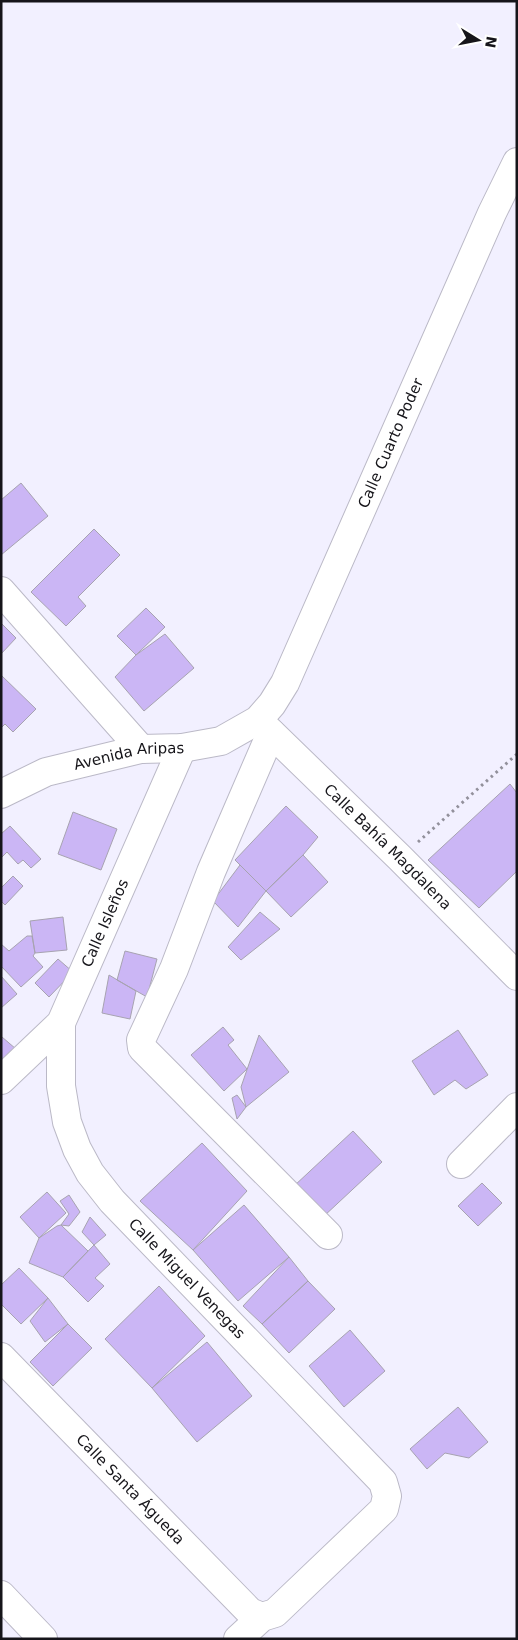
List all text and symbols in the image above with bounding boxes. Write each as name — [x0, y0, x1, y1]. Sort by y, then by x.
north arrow — [453, 15, 503, 65]
text: N — [482, 35, 500, 49]
street label: Calle Cuarto Poder — [354, 375, 427, 511]
street label: Avenida Aripas — [72, 739, 184, 774]
street label: Calle Bahía Magdalena — [320, 780, 455, 914]
street label: Calle Isleños — [78, 876, 132, 970]
street label: Calle Miguel Venegas — [125, 1215, 249, 1343]
street label: Calle Santa Águeda — [72, 1430, 188, 1548]

